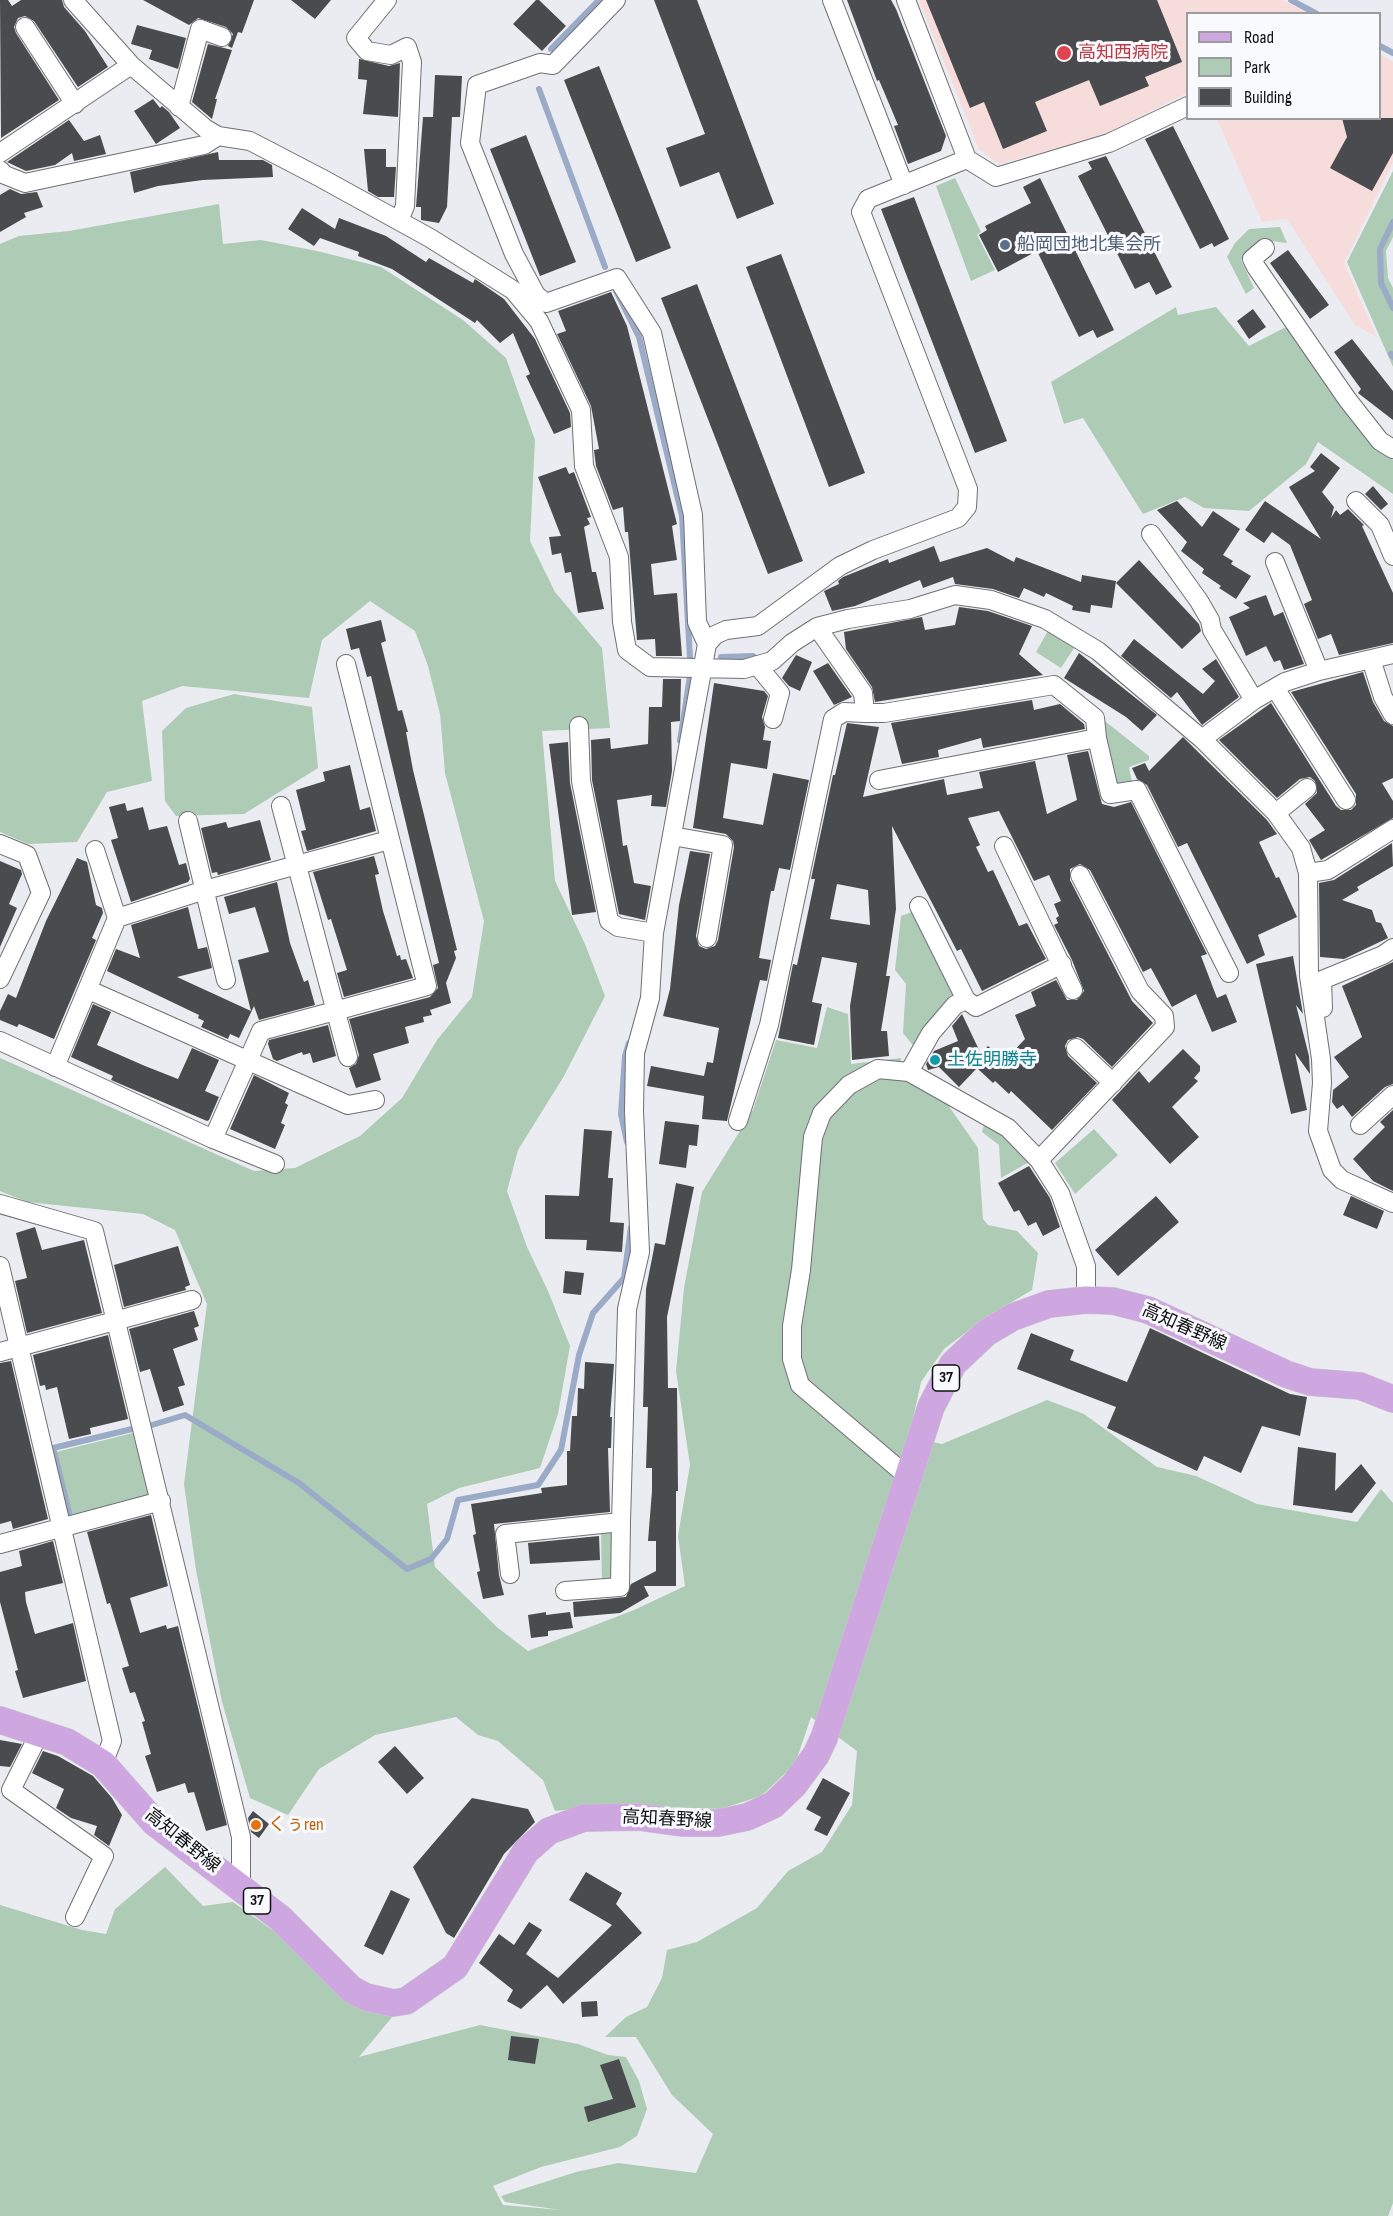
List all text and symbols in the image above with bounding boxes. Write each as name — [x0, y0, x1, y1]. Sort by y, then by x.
legend — [1186, 12, 1381, 120]
text: Road — [1244, 27, 1274, 48]
place label: 高知西病院 — [1078, 42, 1168, 64]
marker: 高知西病院 — [1055, 44, 1073, 62]
text: Park — [1244, 57, 1270, 78]
text: Building — [1244, 87, 1292, 108]
place label: 船岡団地北集会所 — [1017, 234, 1161, 256]
marker: 船岡団地北集会所 — [998, 238, 1012, 252]
place label: 土佐明勝寺 — [947, 1049, 1037, 1071]
marker: 土佐明勝寺 — [928, 1053, 942, 1067]
street label: 高知春野線 — [1138, 1300, 1230, 1356]
road number: 37 — [932, 1365, 960, 1391]
street label: 高知春野線 — [140, 1804, 224, 1878]
street label: 高知春野線 — [621, 1807, 713, 1833]
place label: くぅren — [268, 1814, 324, 1836]
marker: くぅren — [249, 1818, 263, 1832]
road number: 37 — [244, 1888, 270, 1914]

